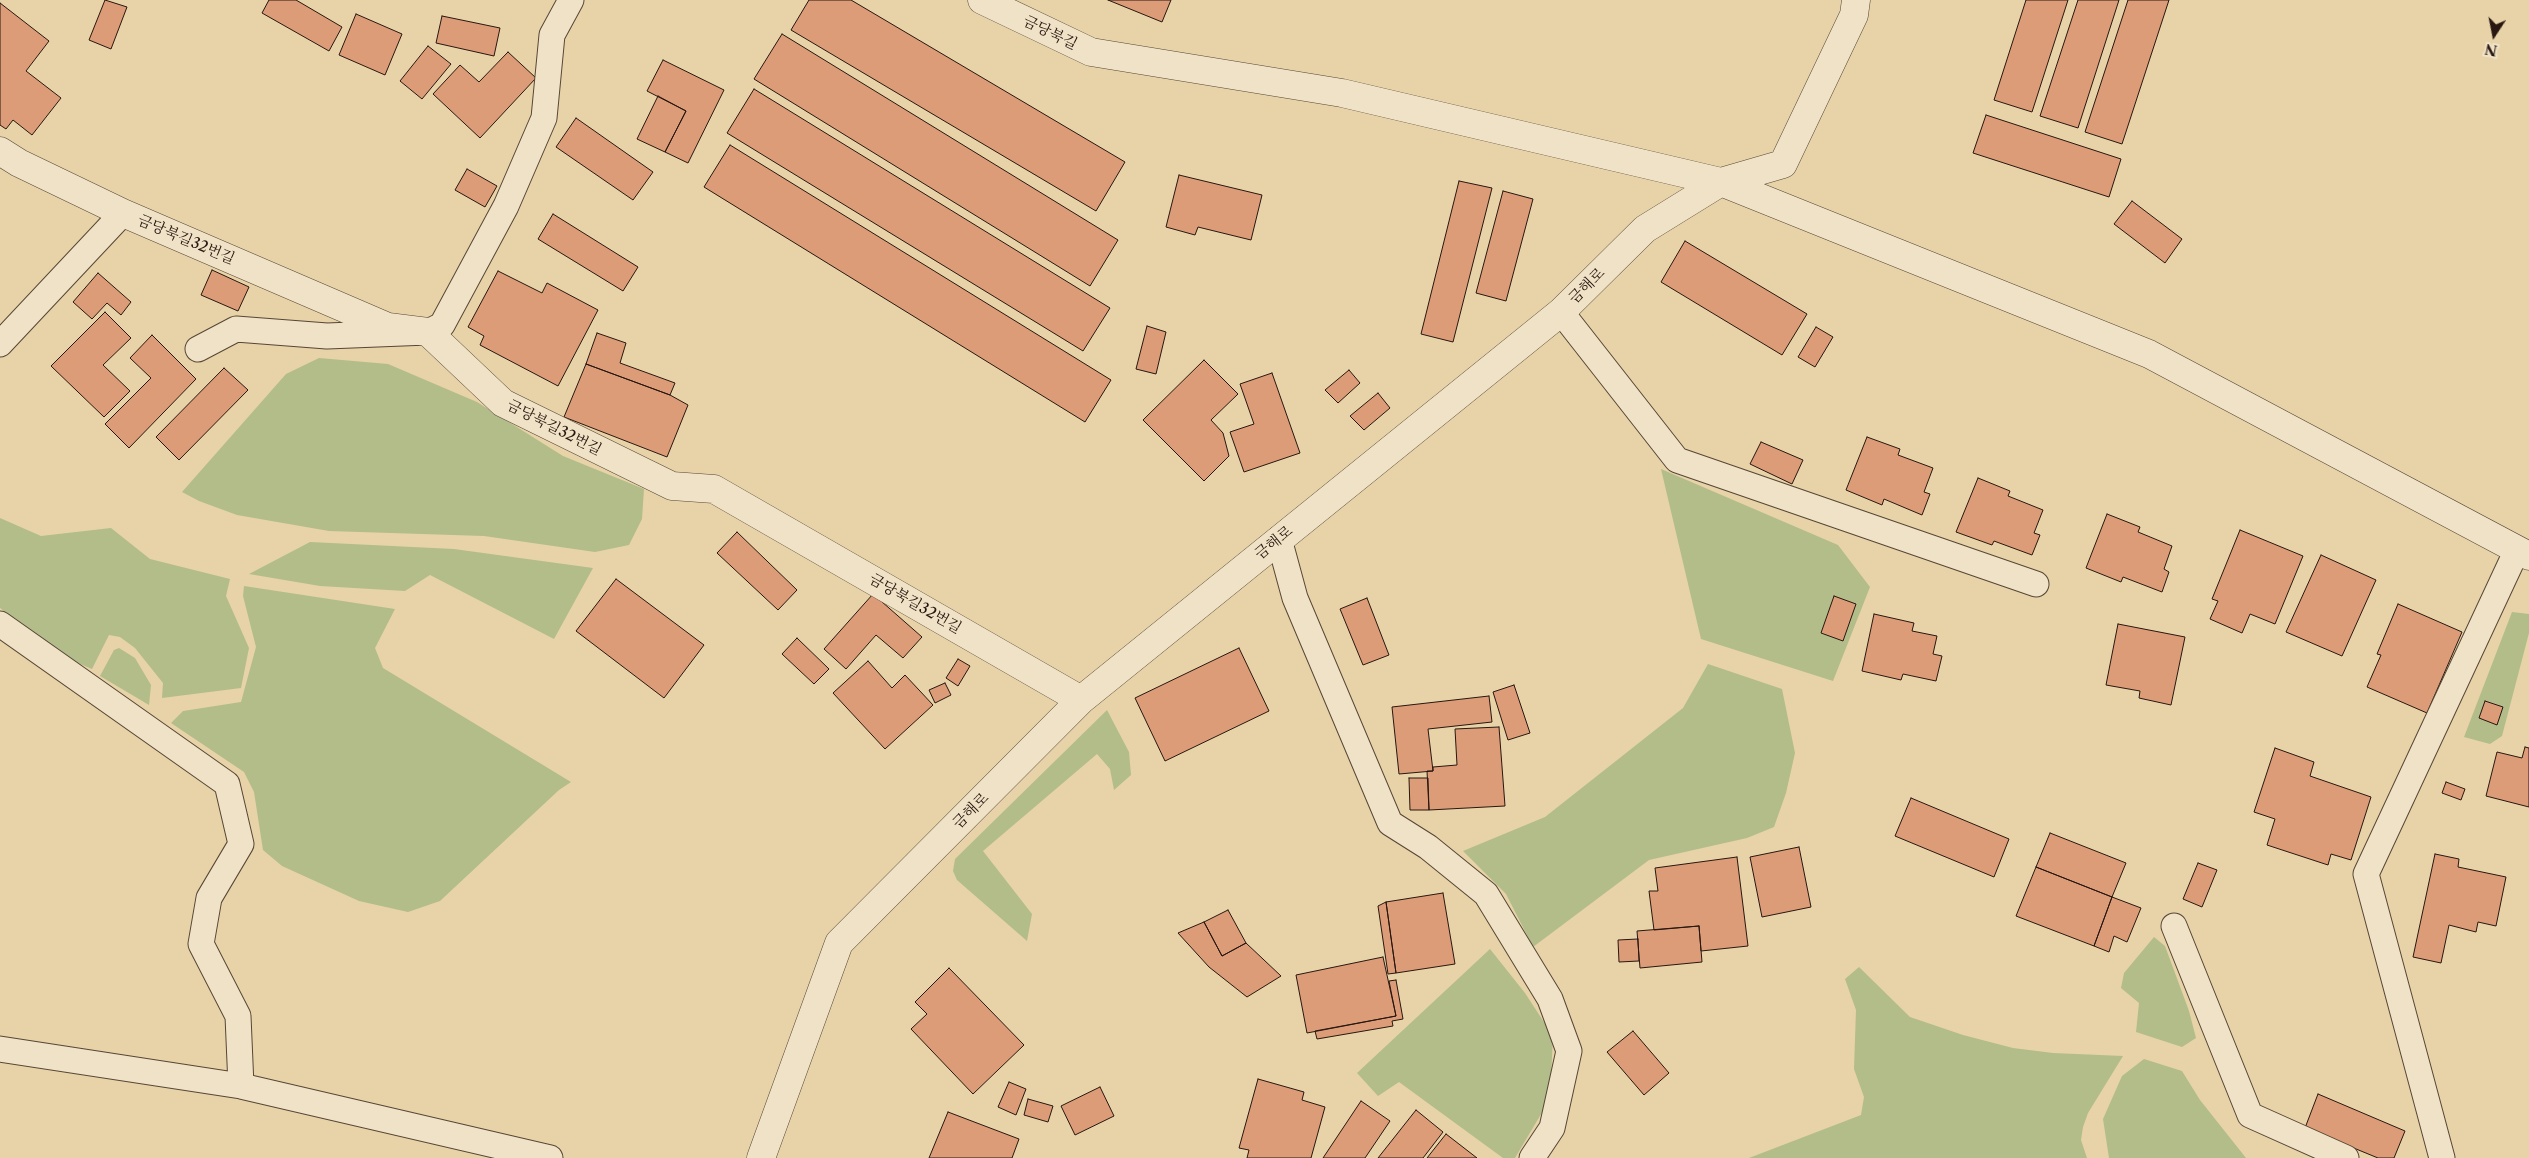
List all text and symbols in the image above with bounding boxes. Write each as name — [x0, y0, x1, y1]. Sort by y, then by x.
north arrow — [2469, 10, 2519, 60]
street label: 금당북길 — [1020, 12, 1080, 54]
text: N — [2483, 40, 2499, 60]
street label: 금당북길32번길 — [135, 211, 237, 269]
street label: 금해로 — [1565, 264, 1609, 308]
street label: 금당북길32번길 — [504, 396, 604, 460]
street label: 금해로 — [1251, 522, 1297, 564]
street label: 금당북길32번길 — [866, 570, 964, 638]
street label: 금해로 — [949, 789, 993, 833]

